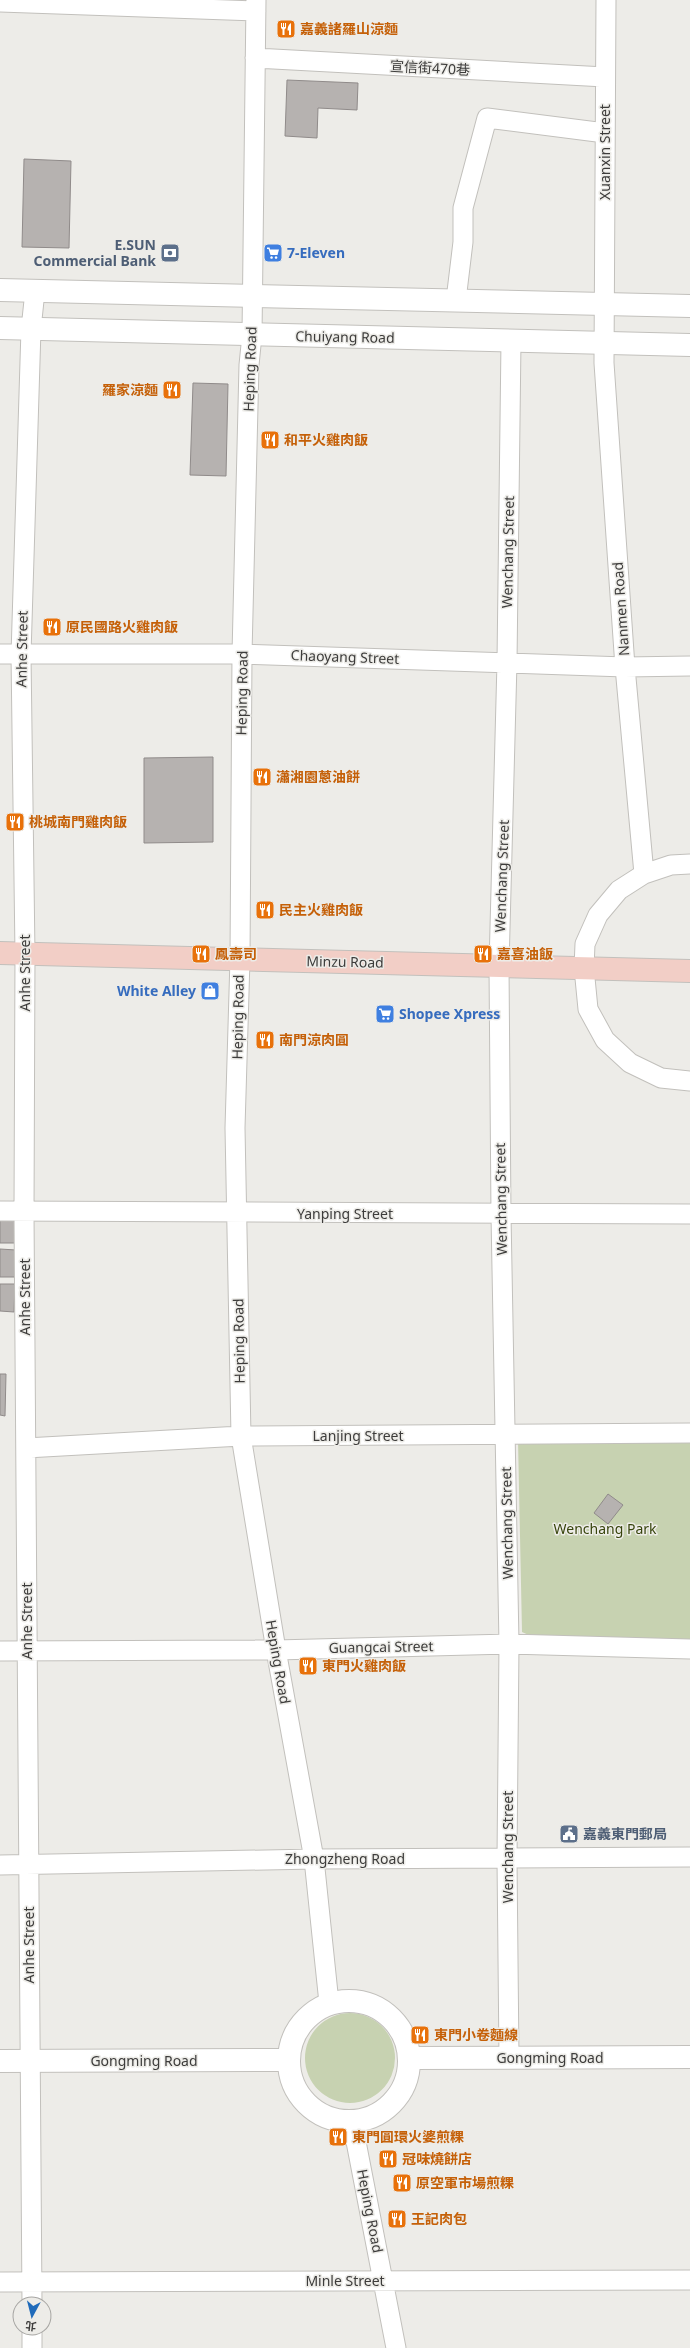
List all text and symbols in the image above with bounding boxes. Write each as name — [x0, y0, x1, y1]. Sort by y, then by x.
restaurant icon: 嘉義諸羅山涼麵 — [275, 18, 297, 40]
place label: 嘉義諸羅山涼麵 — [300, 19, 398, 38]
street label: 宣信街470巷 — [390, 56, 470, 79]
street label: Xuanxin Street — [595, 104, 614, 200]
place label: E.SUN Commercial Bank — [34, 235, 156, 270]
bank icon: E.SUN Commercial Bank — [159, 242, 181, 264]
supermarket icon: 7-Eleven — [262, 242, 284, 264]
place label: 7-Eleven — [287, 243, 345, 262]
street label: Heping Road — [239, 326, 260, 412]
street label: Chuiyang Road — [295, 326, 395, 347]
restaurant icon: 羅家涼麵 — [161, 379, 183, 401]
place label: 羅家涼麵 — [102, 380, 158, 399]
restaurant icon: 和平火雞肉飯 — [259, 429, 281, 451]
place label: 和平火雞肉飯 — [284, 430, 368, 449]
street label: Wenchang Street — [497, 496, 518, 608]
street label: Nanmen Road — [608, 561, 633, 657]
street label: Anhe Street — [11, 610, 32, 688]
restaurant icon: 原民國路火雞肉飯 — [41, 616, 63, 638]
place label: 原民國路火雞肉飯 — [66, 617, 178, 636]
street label: Chaoyang Street — [290, 645, 400, 668]
street label: Heping Road — [231, 650, 252, 736]
restaurant icon: 瀟湘園蔥油餅 — [251, 766, 273, 788]
place label: 瀟湘園蔥油餅 — [276, 767, 360, 786]
restaurant icon: 桃城南門雞肉飯 — [4, 811, 26, 833]
place label: 桃城南門雞肉飯 — [29, 812, 127, 831]
street label: Wenchang Street — [490, 819, 513, 933]
restaurant icon: 民主火雞肉飯 — [254, 899, 276, 921]
place label: 民主火雞肉飯 — [279, 900, 363, 919]
street label: Anhe Street — [15, 935, 34, 1011]
restaurant icon: 鳳壽司 — [190, 943, 212, 965]
restaurant icon: 嘉喜油飯 — [472, 943, 494, 965]
place label: 鳳壽司 — [215, 944, 257, 963]
place label: 嘉喜油飯 — [497, 944, 553, 963]
street label: Minzu Road — [306, 951, 384, 972]
street label: Heping Road — [227, 974, 248, 1060]
shop icon: White Alley — [199, 980, 221, 1002]
place label: White Alley — [117, 981, 196, 1000]
supermarket icon: Shopee Xpress — [374, 1003, 396, 1025]
place label: Shopee Xpress — [399, 1004, 500, 1023]
restaurant icon: 南門涼肉圓 — [254, 1029, 276, 1051]
place label: 南門涼肉圓 — [279, 1030, 349, 1049]
street label: Wenchang Street — [490, 1143, 511, 1255]
street label: Yanping Street — [297, 1204, 393, 1223]
street label: Anhe Street — [15, 1259, 34, 1335]
street label: Heping Road — [228, 1298, 249, 1384]
street label: Lanjing Street — [312, 1426, 404, 1445]
street label: Wenchang Street — [496, 1467, 517, 1579]
park label: Wenchang Park — [554, 1519, 657, 1538]
street label: Anhe Street — [17, 1583, 36, 1659]
street label: Heping Road — [262, 1618, 295, 1705]
street label: Guangcai Street — [328, 1636, 434, 1657]
restaurant icon: 東門火雞肉飯 — [297, 1655, 319, 1677]
place label: 東門火雞肉飯 — [322, 1656, 406, 1675]
street label: Wenchang Street — [498, 1791, 517, 1903]
public building icon: 嘉義東門郵局 — [558, 1823, 580, 1845]
place label: 嘉義東門郵局 — [583, 1824, 667, 1843]
street label: Zhongzheng Road — [285, 1849, 405, 1868]
street label: Anhe Street — [19, 1907, 38, 1983]
restaurant icon: 東門小卷麵線 — [409, 2024, 431, 2046]
place label: 東門小卷麵線 — [434, 2025, 518, 2044]
street label: Gongming Road — [496, 2048, 604, 2067]
street label: Gongming Road — [90, 2051, 198, 2070]
restaurant icon: 東門圓環火婆煎粿 — [327, 2126, 349, 2148]
place label: 東門圓環火婆煎粿 — [352, 2127, 464, 2146]
restaurant icon: 冠味燒餅店 — [377, 2148, 399, 2170]
place label: 冠味燒餅店 — [402, 2149, 472, 2168]
street label: Heping Road — [353, 2167, 388, 2254]
restaurant icon: 原空軍市場煎粿 — [391, 2172, 413, 2194]
place label: 原空軍市場煎粿 — [416, 2173, 514, 2192]
restaurant icon: 王記肉包 — [386, 2208, 408, 2230]
place label: 王記肉包 — [411, 2209, 467, 2228]
street label: Minle Street — [305, 2271, 385, 2290]
north arrow — [12, 2296, 52, 2336]
text: 北 — [24, 2318, 37, 2335]

